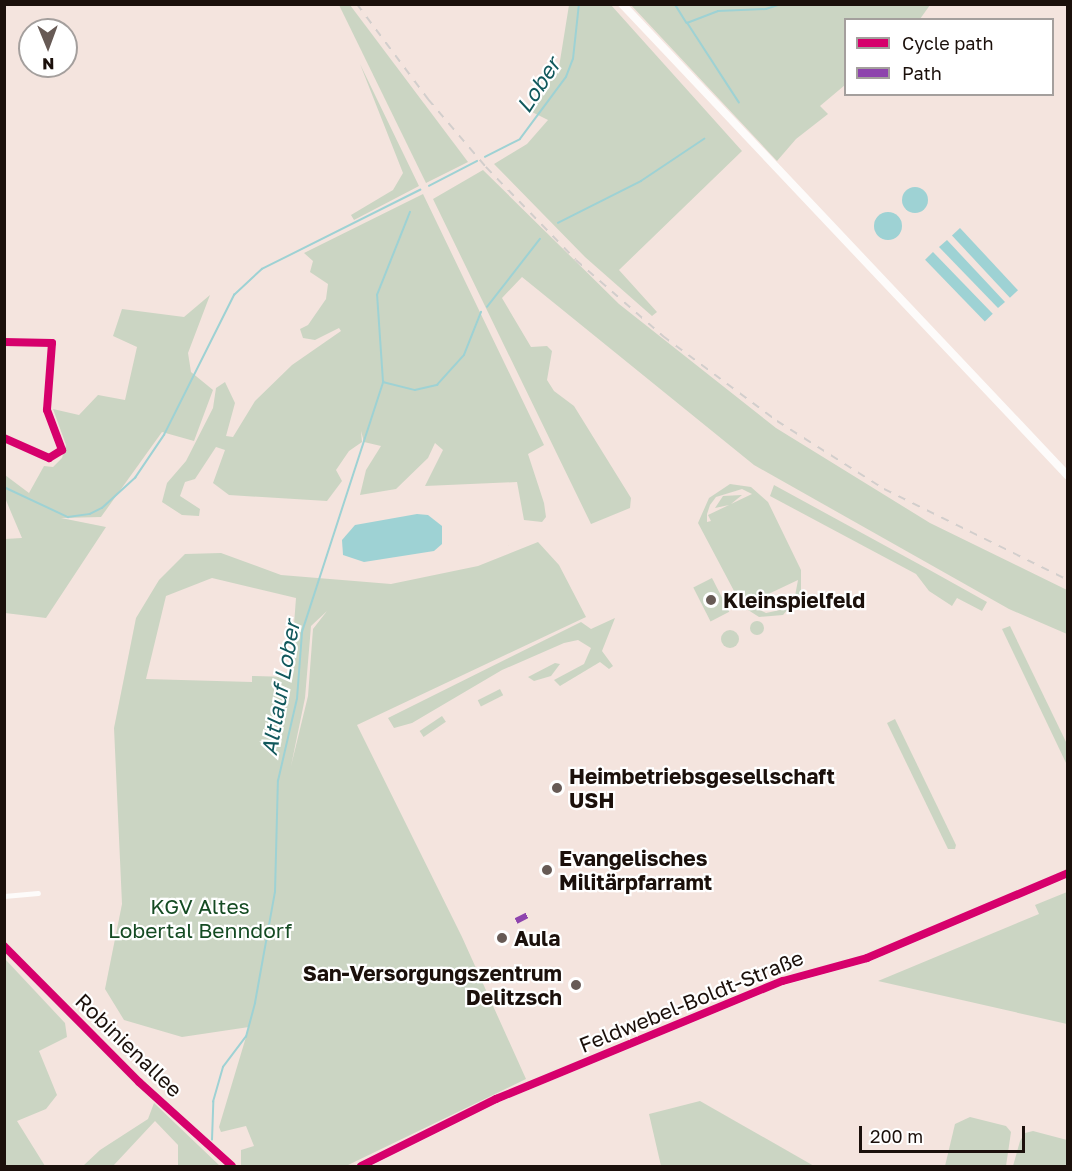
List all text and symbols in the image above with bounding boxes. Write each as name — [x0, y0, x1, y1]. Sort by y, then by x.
north arrow — [18, 18, 78, 78]
legend — [844, 18, 1054, 96]
text: Cycle path — [902, 32, 994, 54]
water label: Lober — [510, 52, 566, 118]
text: N — [42, 54, 55, 74]
text: Path — [902, 62, 942, 84]
place label: Kleinspielfeld — [723, 587, 865, 613]
marker: Kleinspielfeld — [704, 593, 718, 607]
water label: Altlauf Lober — [255, 619, 305, 757]
place label: Heimbetriebsgesellschaft USH — [569, 763, 835, 813]
marker: Heimbetriebsgesellschaft USH — [550, 781, 564, 795]
place label: Evangelisches Militärpfarramt — [559, 845, 712, 895]
marker: Evangelisches Militärpfarramt — [540, 863, 554, 877]
park label: KGV Altes Lobertal Benndorf — [108, 893, 292, 943]
place label: Aula — [514, 925, 560, 951]
marker: Aula — [495, 931, 509, 945]
street label: Feldwebel-Boldt-Straße — [575, 944, 807, 1058]
place label: San-Versorgungszentrum Delitzsch — [303, 960, 562, 1010]
marker: San-Versorgungszentrum Delitzsch — [567, 976, 585, 994]
street label: Robinienallee — [71, 988, 187, 1102]
scale bar — [862, 1114, 1028, 1152]
text: 200 m — [870, 1125, 923, 1147]

